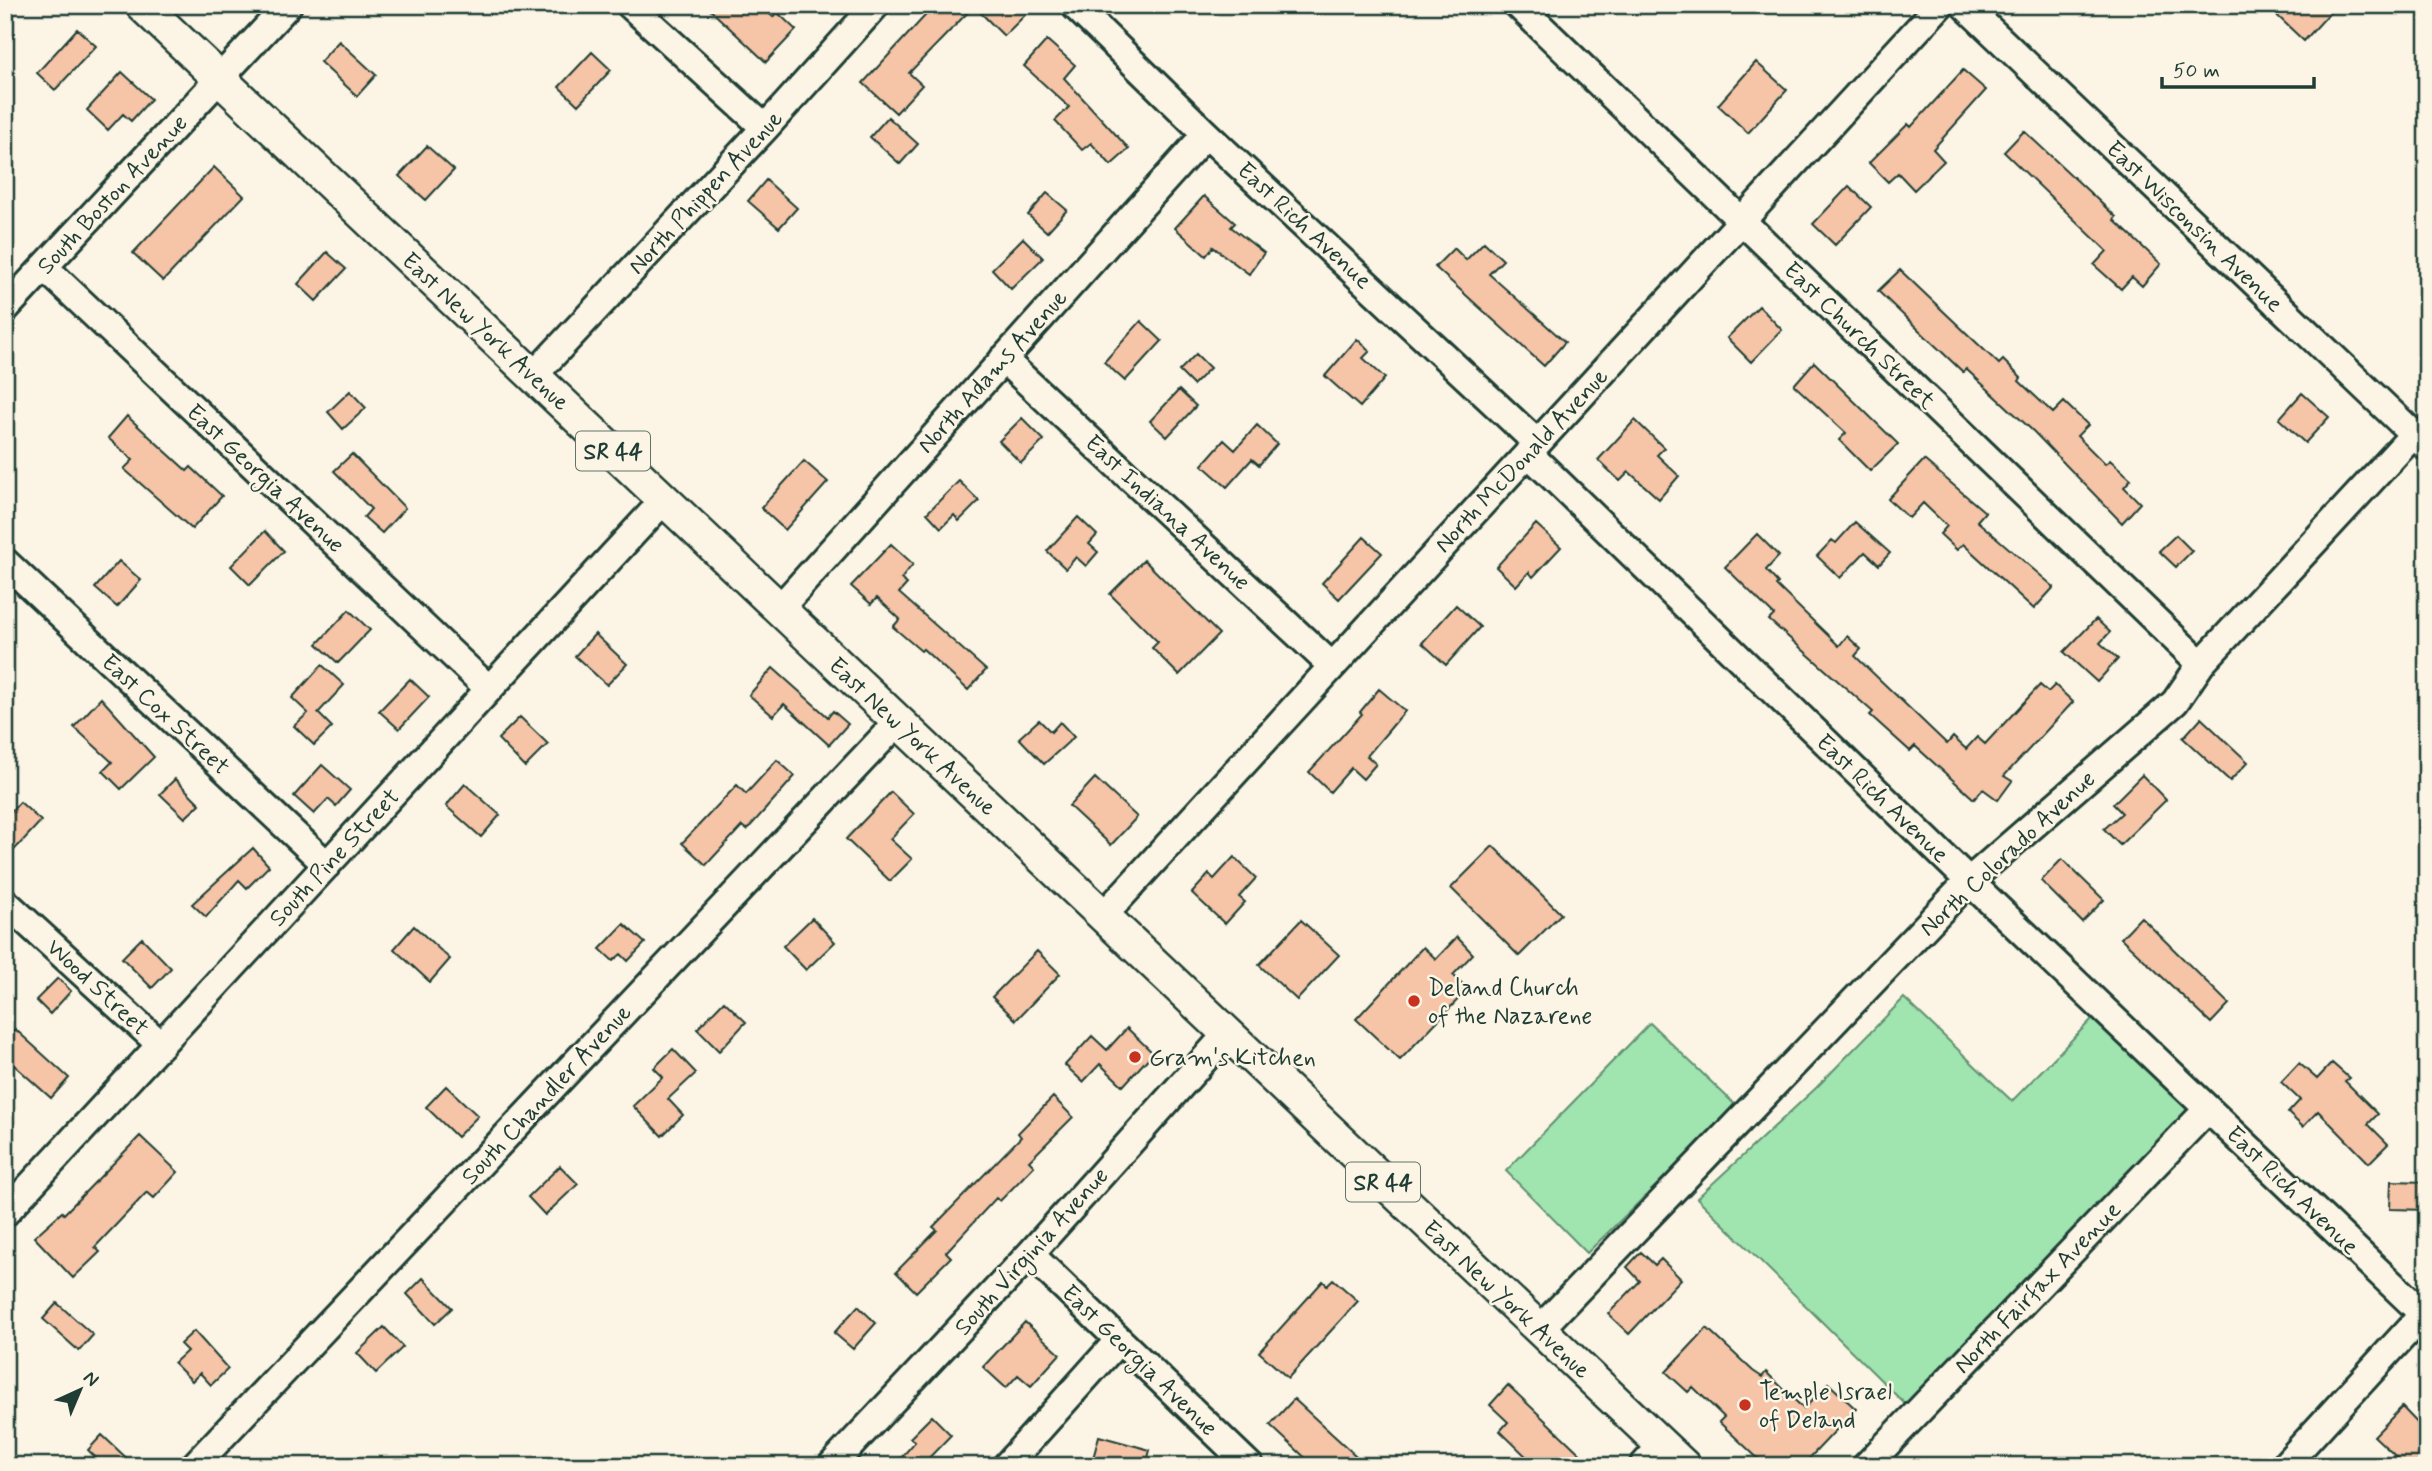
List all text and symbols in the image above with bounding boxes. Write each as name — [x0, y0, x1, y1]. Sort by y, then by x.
scale bar — [2162, 46, 2315, 90]
text: 50 m — [2173, 57, 2220, 85]
street label: North Phippen Avenue — [622, 104, 790, 282]
street label: South Boston Avenue — [31, 108, 195, 282]
street label: East Wisconsin Avenue — [2099, 134, 2289, 320]
street label: East Rich Avenue — [1230, 156, 1378, 297]
street label: East New York Avenue — [394, 246, 576, 418]
street label: East Church Street — [1776, 255, 1942, 417]
street label: North Adams Avenue — [911, 283, 1075, 461]
street label: North McDonald Avenue — [1428, 362, 1616, 560]
street label: East Georgia Avenue — [178, 398, 351, 562]
street label: East Indiana Avenue — [1078, 428, 1256, 598]
road number: SR 44 — [576, 432, 650, 471]
street label: East Cox Street — [94, 648, 236, 783]
street label: East New York Avenue — [821, 651, 1003, 823]
street label: East Rich Avenue — [1809, 728, 1955, 871]
street label: North Colorado Avenue — [1913, 764, 2103, 944]
street label: South Pine Street — [263, 782, 407, 934]
street label: Wood Street — [39, 933, 155, 1044]
place label: Deland Church of the Nazarene — [1428, 973, 1592, 1032]
marker: Deland Church of the Nazarene — [1406, 993, 1422, 1009]
street label: South Chandler Avenue — [455, 998, 639, 1192]
place label: Gram's Kitchen — [1149, 1043, 1316, 1074]
marker: Gram's Kitchen — [1127, 1049, 1143, 1065]
street label: East Rich Avenue — [2219, 1120, 2365, 1263]
street label: South Virginia Avenue — [948, 1161, 1118, 1344]
road number: SR 44 — [1346, 1162, 1420, 1202]
street label: North Fairfax Avenue — [1948, 1195, 2129, 1381]
street label: East New York Avenue — [1415, 1214, 1597, 1386]
street label: East Georgia Avenue — [1053, 1279, 1224, 1445]
north arrow — [46, 1356, 116, 1426]
text: N — [78, 1365, 104, 1392]
place label: Temple Israel of Deland — [1759, 1377, 1892, 1436]
marker: Temple Israel of Deland — [1737, 1397, 1753, 1413]

